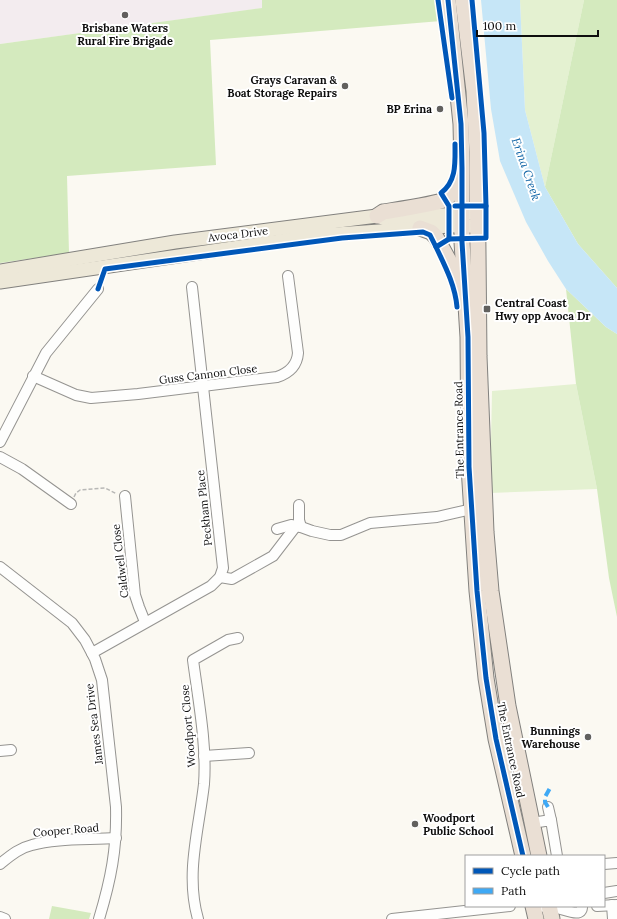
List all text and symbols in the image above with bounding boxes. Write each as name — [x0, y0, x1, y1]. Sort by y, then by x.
marker: Brisbane Waters Rural Fire Brigade — [120, 10, 130, 20]
scale bar — [477, 12, 598, 38]
text: 100 m — [483, 18, 516, 33]
place label: Brisbane Waters Rural Fire Brigade — [77, 21, 173, 48]
place label: Grays Caravan & Boat Storage Repairs — [227, 73, 338, 100]
marker: Grays Caravan & Boat Storage Repairs — [340, 81, 350, 91]
place label: BP Erina — [386, 102, 432, 116]
marker: BP Erina — [435, 104, 445, 114]
water label: Erina Creek — [509, 136, 544, 202]
street label: Avoca Drive — [206, 223, 269, 245]
place label: Central Coast Hwy opp Avoca Dr — [495, 296, 591, 323]
marker: Central Coast Hwy opp Avoca Dr — [482, 304, 492, 314]
street label: Guss Cannon Close — [158, 361, 258, 387]
street label: The Entrance Road — [451, 381, 467, 479]
street label: Peckham Place — [193, 469, 215, 547]
street label: Caldwell Close — [109, 523, 131, 599]
street label: James Sea Drive — [82, 683, 106, 766]
street label: Woodport Close — [177, 684, 199, 768]
street label: The Entrance Road — [494, 701, 528, 799]
place label: Bunnings Warehouse — [522, 724, 580, 751]
marker: Bunnings Warehouse — [583, 732, 593, 742]
place label: Woodport Public School — [423, 811, 494, 838]
marker: Woodport Public School — [410, 819, 420, 829]
street label: Cooper Road — [32, 820, 100, 840]
legend — [465, 855, 605, 907]
text: Cycle path — [501, 863, 560, 878]
text: Path — [501, 883, 526, 898]

